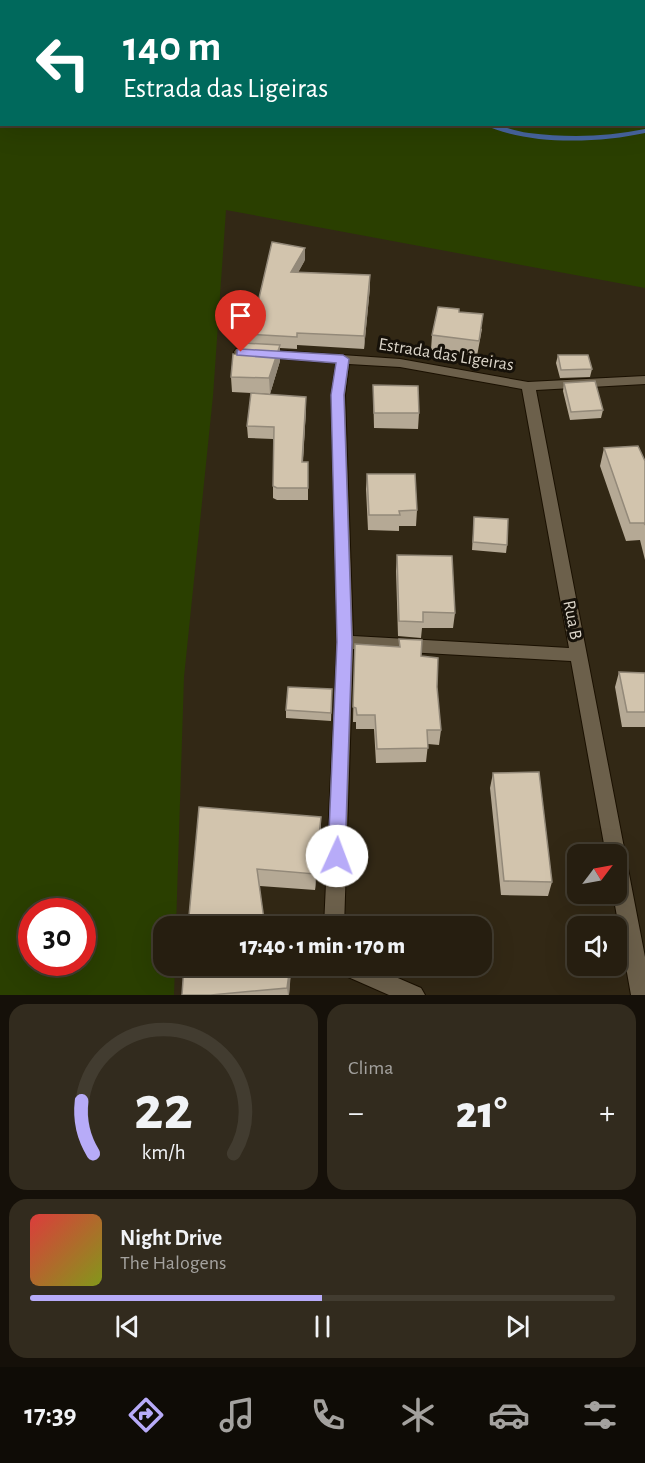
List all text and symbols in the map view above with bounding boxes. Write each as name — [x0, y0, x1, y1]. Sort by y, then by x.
icon: left — [24, 24, 102, 102]
text: 140 m — [123, 26, 221, 68]
text: Estrada das Ligeiras — [123, 75, 328, 102]
pin — [215, 290, 266, 352]
icon: arrive — [224, 299, 257, 332]
street label: Estrada das Ligeiras — [377, 335, 515, 375]
street label: Rua B — [559, 599, 585, 641]
position arrow — [305, 824, 369, 888]
north arrow — [567, 844, 627, 904]
map controls — [567, 844, 627, 976]
speed limit sign: 30 — [18, 898, 96, 976]
button: sound — [567, 916, 627, 976]
text: 17:40 · 1 min · 170 m — [240, 935, 405, 957]
text: Clima — [348, 1058, 393, 1078]
text: 22 — [134, 1078, 193, 1140]
text: 21° — [456, 1091, 507, 1136]
text: − — [348, 1097, 364, 1130]
text: + — [599, 1097, 615, 1130]
text: km/h — [141, 1142, 186, 1163]
text: Night Drive — [120, 1227, 222, 1249]
text: The Halogens — [120, 1253, 226, 1273]
icon: previous — [111, 1310, 144, 1343]
icon: pause — [306, 1310, 339, 1343]
icon: next — [501, 1310, 534, 1343]
icon: directions — [125, 1394, 167, 1436]
icon: music — [216, 1394, 258, 1436]
icon: phone — [307, 1394, 349, 1436]
icon: climate — [397, 1394, 439, 1436]
icon: car — [488, 1394, 530, 1436]
icon: filters — [579, 1394, 621, 1436]
text: 17:39 — [24, 1401, 77, 1428]

